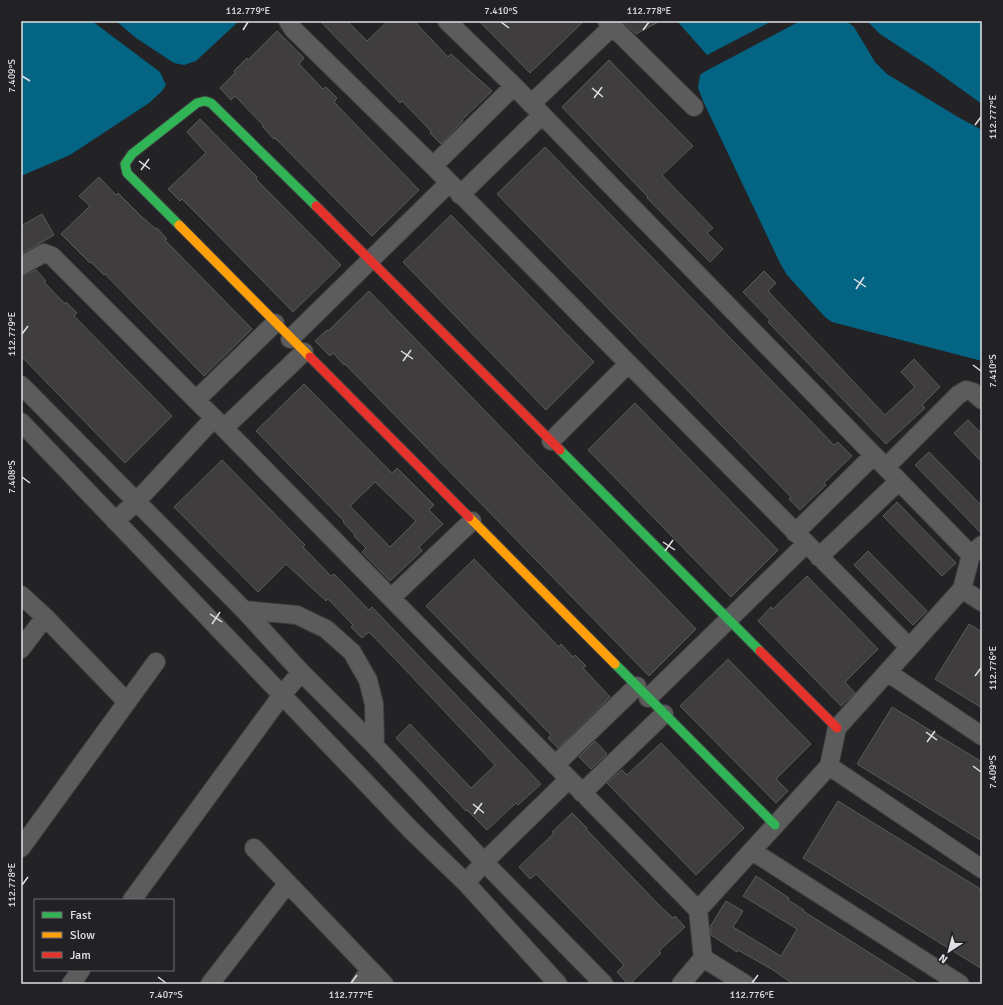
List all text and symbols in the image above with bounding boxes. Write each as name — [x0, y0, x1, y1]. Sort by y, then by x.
text: 112.779°E — [226, 5, 271, 17]
text: 7.410°S — [484, 5, 518, 17]
text: 112.778°E — [627, 5, 672, 17]
text: 7.409°S — [6, 59, 18, 93]
text: 112.777°E — [987, 94, 999, 139]
text: 112.779°E — [6, 311, 18, 356]
text: 7.410°S — [987, 354, 999, 388]
text: 7.408°S — [6, 460, 18, 494]
text: 112.776°E — [987, 645, 999, 690]
text: 7.409°S — [987, 755, 999, 789]
text: 112.778°E — [6, 862, 18, 907]
legend — [34, 899, 174, 971]
text: Fast — [70, 908, 91, 923]
text: Slow — [70, 928, 95, 943]
north arrow — [929, 931, 969, 971]
text: Jam — [70, 948, 91, 963]
text: N — [936, 951, 950, 966]
text: 7.407°S — [149, 989, 183, 1001]
text: 112.777°E — [329, 989, 374, 1001]
text: 112.776°E — [730, 989, 775, 1001]

